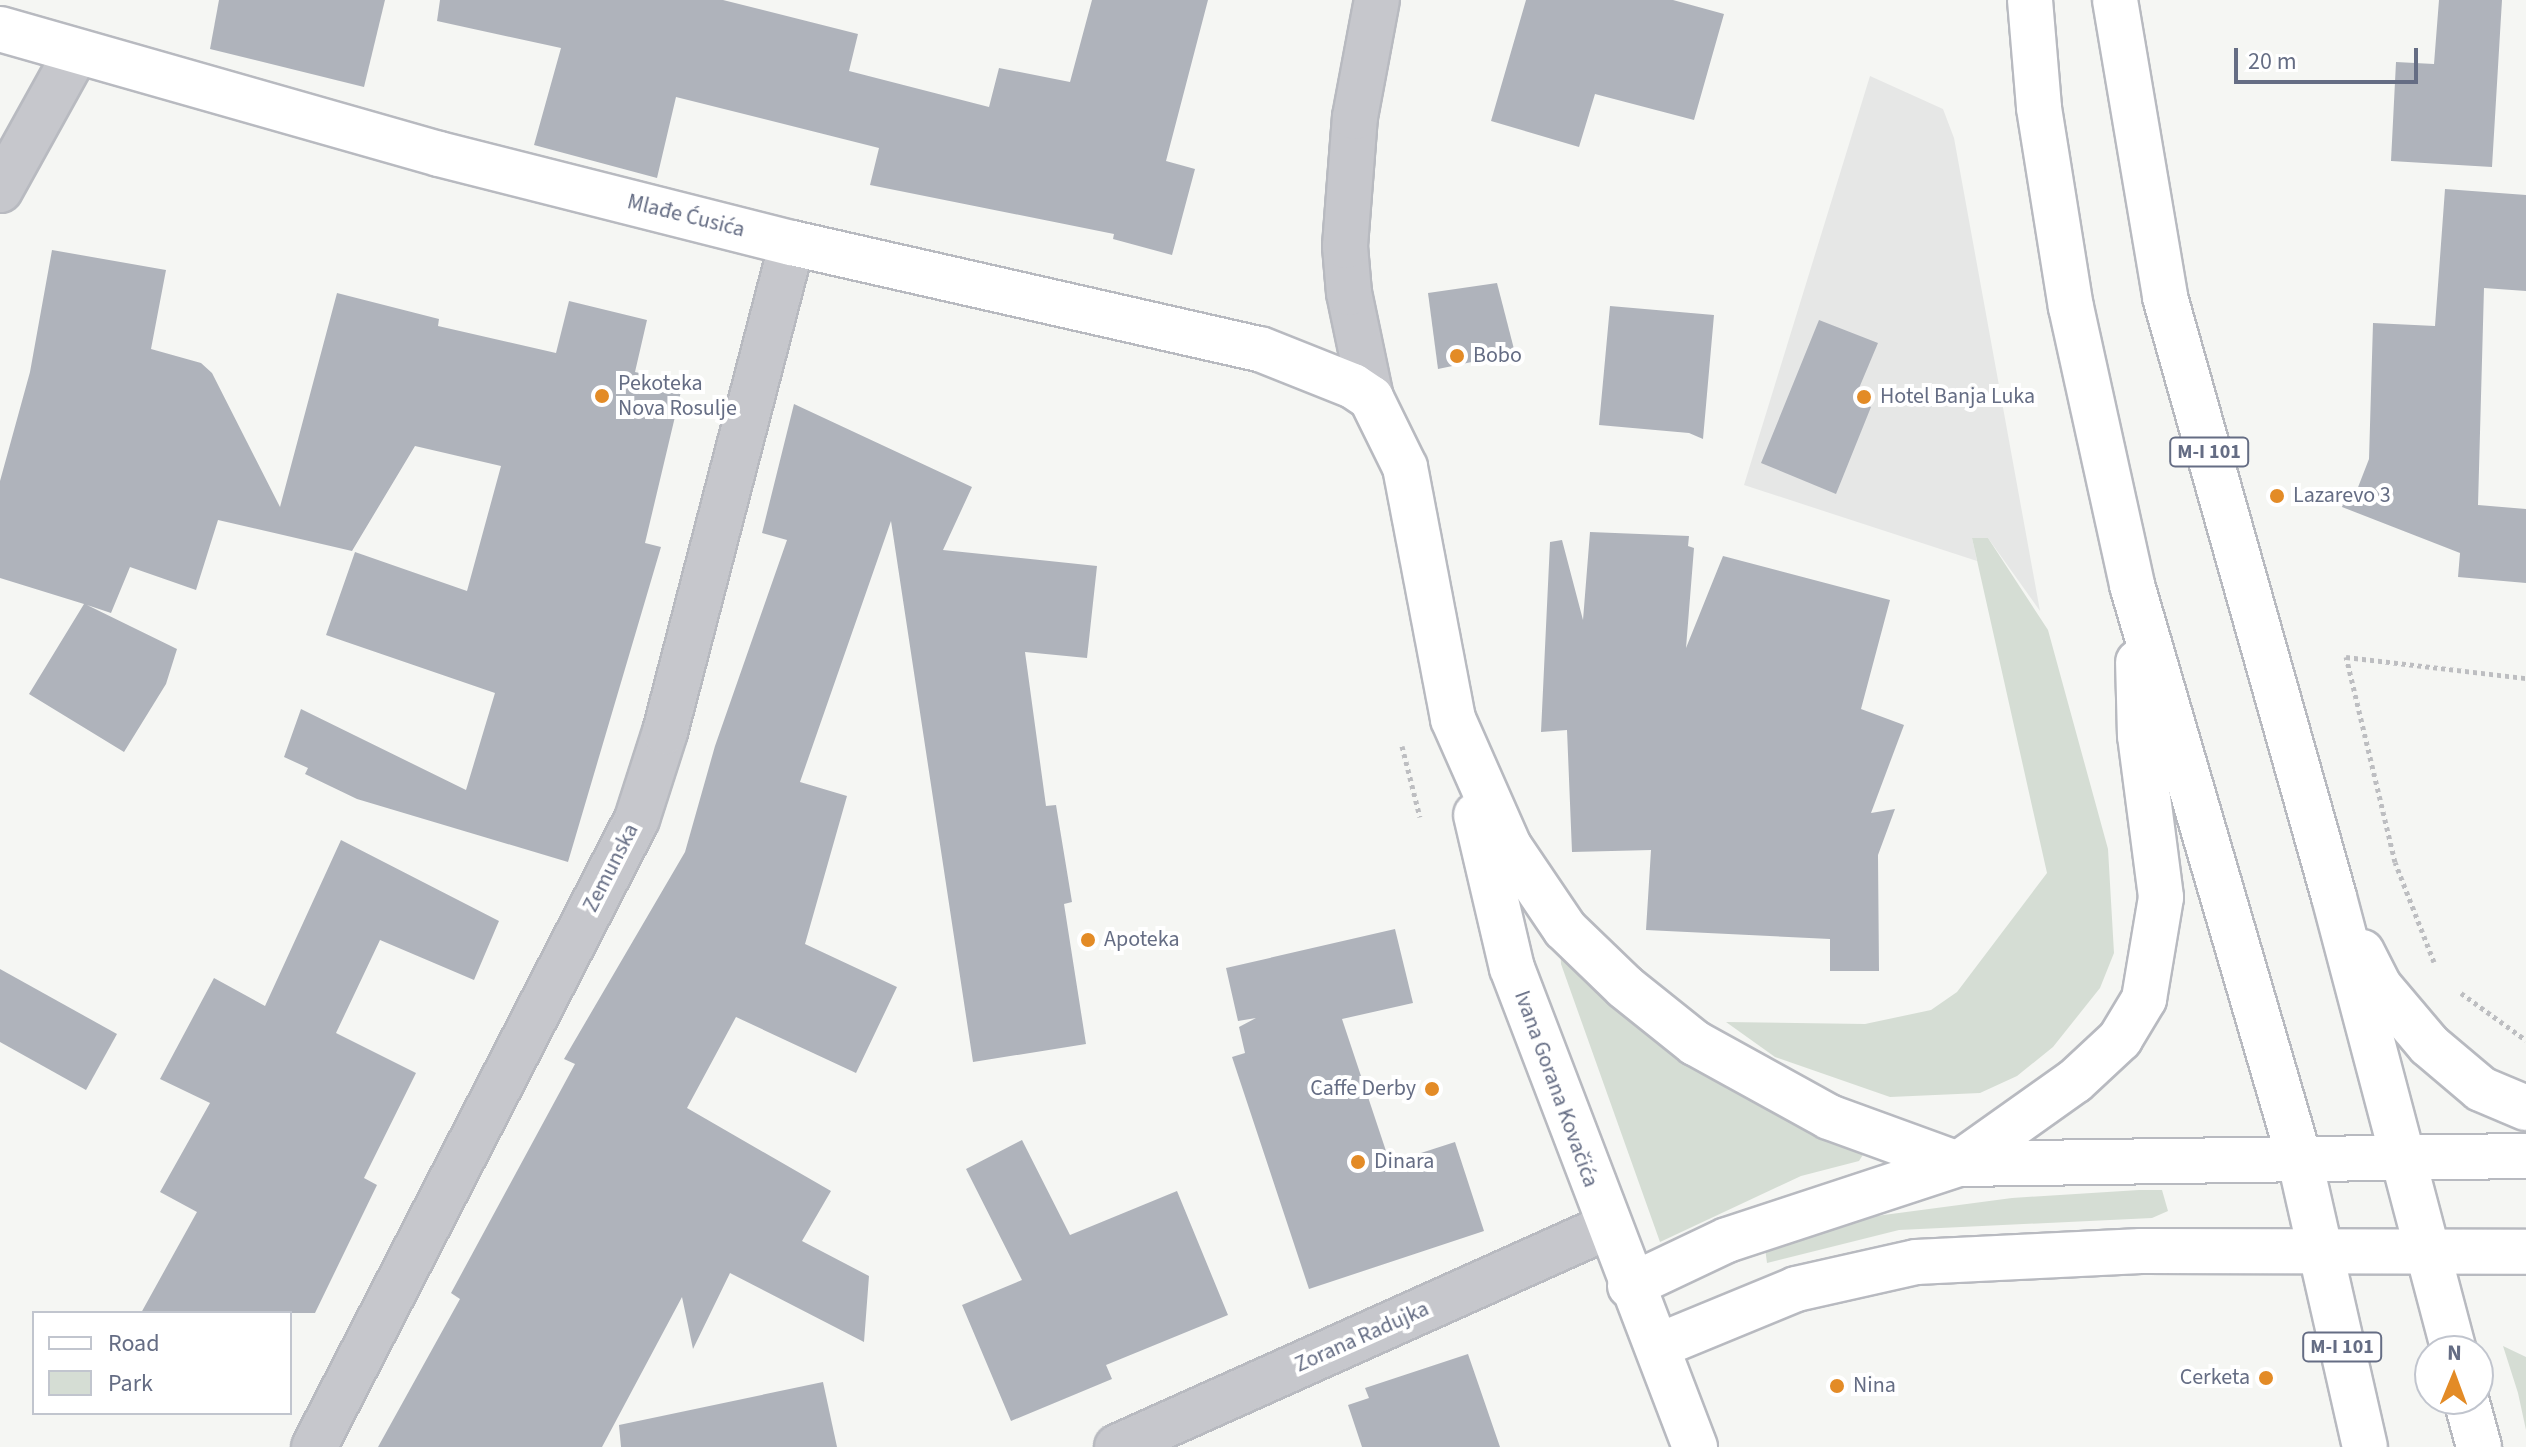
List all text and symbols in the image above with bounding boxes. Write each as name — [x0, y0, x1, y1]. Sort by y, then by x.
scale bar — [2238, 32, 2422, 82]
text: 20 m — [2248, 44, 2297, 79]
street label: Mlađe Ćusića — [624, 189, 748, 243]
place label: Bobo — [1473, 343, 1522, 369]
marker: Bobo — [1448, 347, 1466, 365]
place label: Pekoteka Nova Rosulje — [618, 370, 737, 422]
place label: Hotel Banja Luka — [1880, 384, 2035, 410]
marker: Pekoteka Nova Rosulje — [593, 387, 611, 405]
marker: Hotel Banja Luka — [1855, 388, 1873, 406]
road number: M-I 101 — [2169, 436, 2249, 468]
place label: Lazarevo 3 — [2293, 483, 2391, 509]
marker: Lazarevo 3 — [2268, 487, 2286, 505]
street label: Zemunska — [578, 819, 644, 917]
place label: Apoteka — [1104, 927, 1180, 953]
marker: Apoteka — [1079, 931, 1097, 949]
street label: Ivana Gorana Kovačića — [1508, 987, 1604, 1191]
place label: Caffe Derby — [1310, 1076, 1416, 1102]
marker: Caffe Derby — [1423, 1080, 1441, 1098]
place label: Dinara — [1374, 1149, 1434, 1175]
marker: Dinara — [1349, 1153, 1367, 1171]
street label: Zorana Radujka — [1291, 1296, 1433, 1378]
legend — [32, 1311, 292, 1415]
text: Road — [108, 1326, 160, 1361]
road number: M-I 101 — [2302, 1331, 2382, 1363]
north arrow — [2414, 1335, 2494, 1415]
text: N — [2447, 1337, 2462, 1369]
place label: Cerketa — [2180, 1365, 2250, 1391]
text: Park — [108, 1366, 153, 1401]
marker: Cerketa — [2257, 1369, 2275, 1387]
place label: Nina — [1853, 1373, 1896, 1399]
marker: Nina — [1828, 1377, 1846, 1395]

